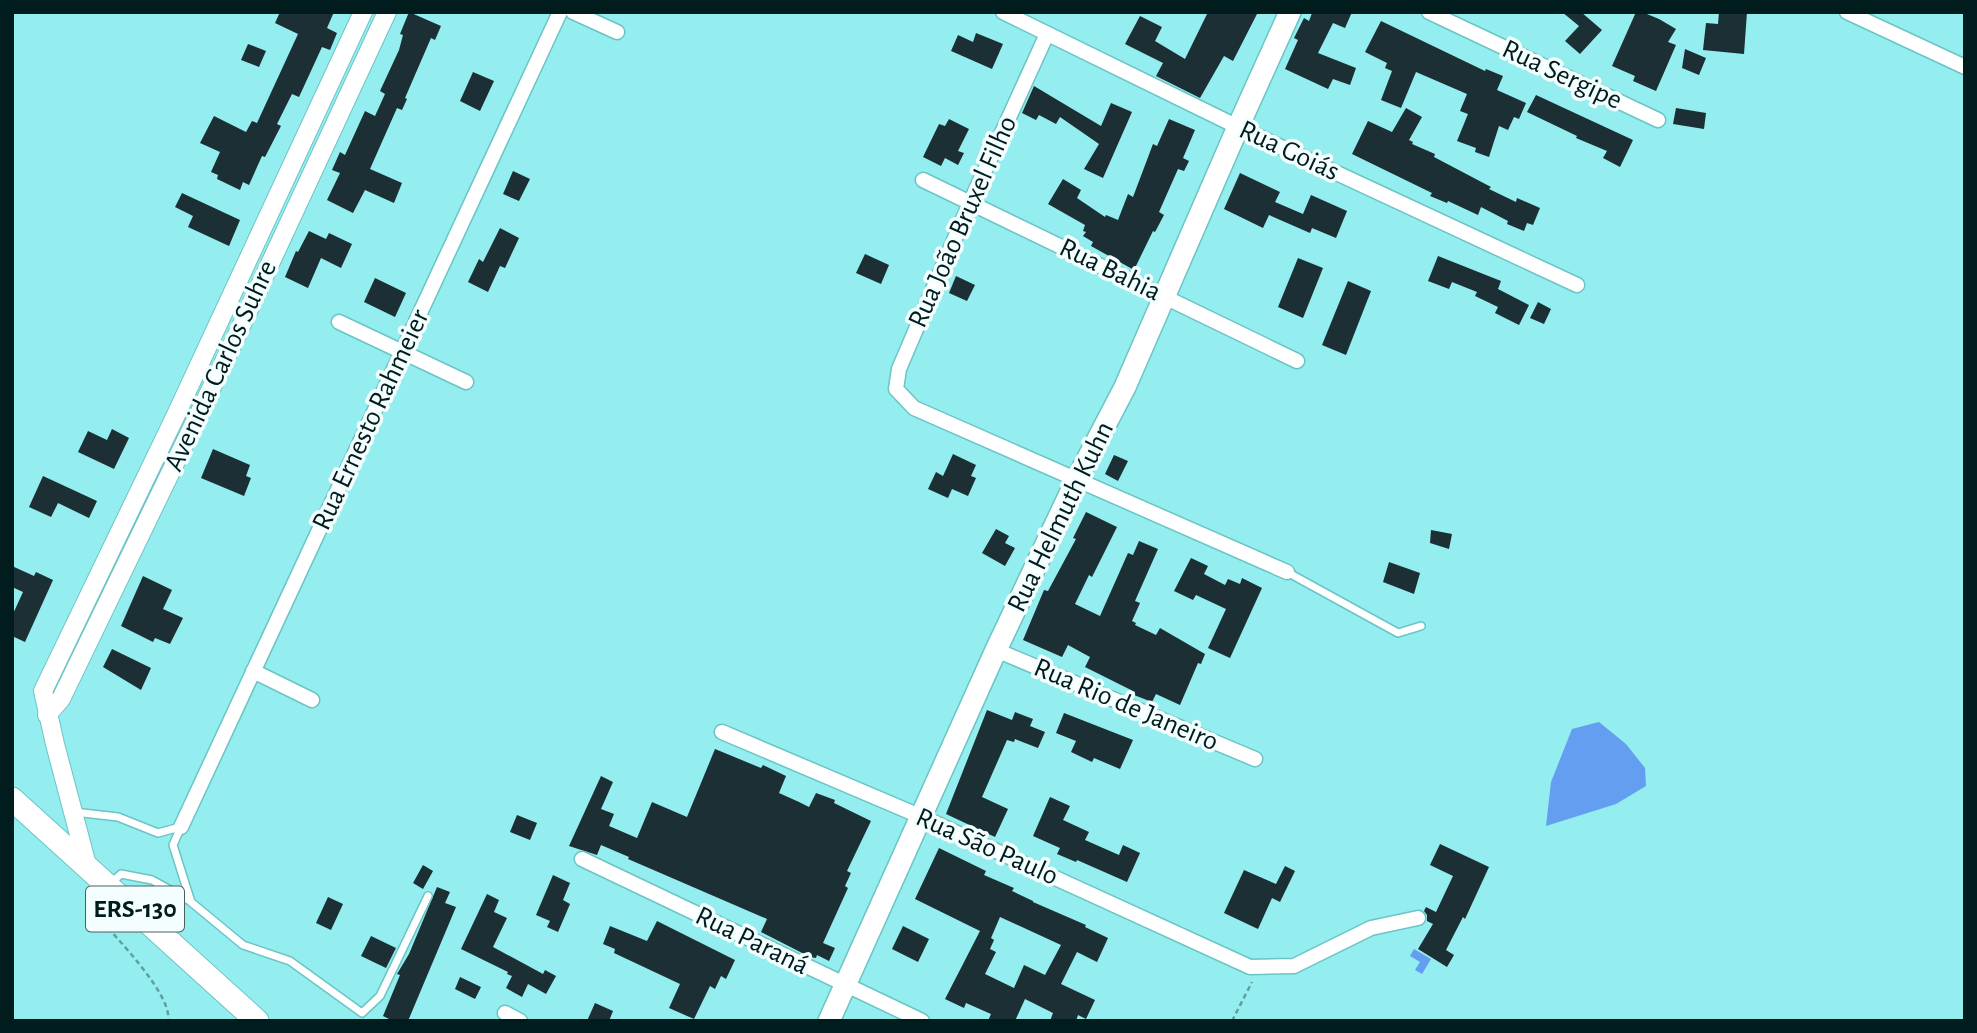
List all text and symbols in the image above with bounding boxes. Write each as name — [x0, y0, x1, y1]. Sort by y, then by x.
street label: Rua Sergipe — [1498, 35, 1626, 115]
street label: Rua João Bruxel Filho — [904, 112, 1022, 332]
street label: Rua Goiás — [1235, 116, 1343, 186]
street label: Rua Bahia — [1055, 234, 1165, 307]
street label: Avenida Carlos Suhre — [160, 256, 282, 476]
street label: Rua Ernesto Rahmeier — [308, 305, 434, 535]
street label: Rua Helmuth Kuhn — [1003, 417, 1119, 617]
street label: Rua Rio de Janeiro — [1030, 654, 1222, 756]
street label: Rua São Paulo — [912, 803, 1062, 891]
road number: ERS-130 — [86, 887, 184, 932]
street label: Rua Paraná — [691, 902, 813, 980]

